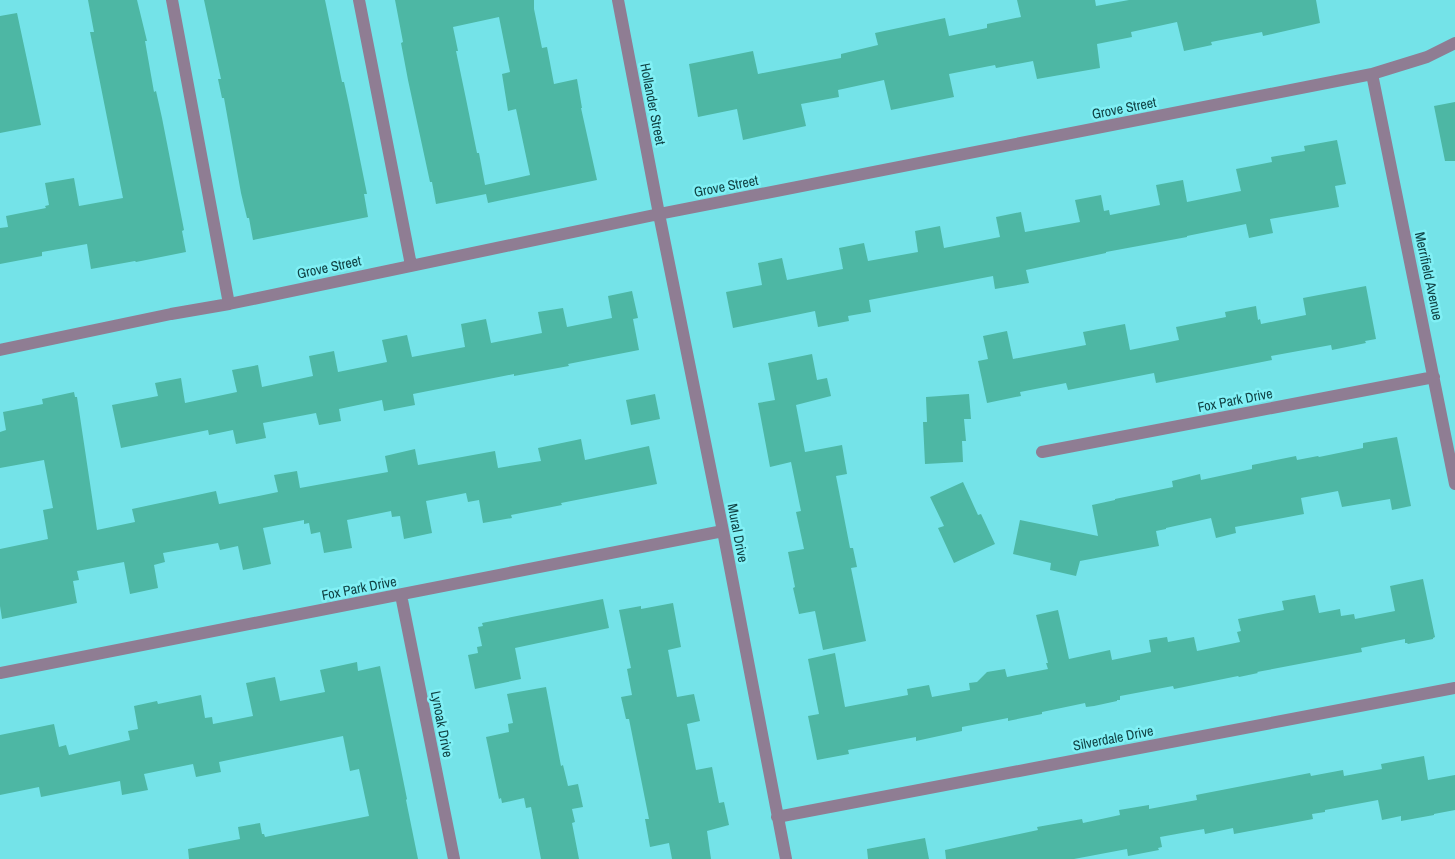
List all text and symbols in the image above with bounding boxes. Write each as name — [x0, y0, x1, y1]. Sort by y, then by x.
street label: Hollander Street — [636, 62, 670, 146]
street label: Grove Street — [1090, 93, 1158, 123]
street label: Grove Street — [692, 171, 760, 201]
street label: Merrifield Avenue — [1411, 230, 1447, 322]
street label: Grove Street — [295, 251, 363, 283]
street label: Fox Park Drive — [1196, 384, 1274, 416]
street label: Mural Drive — [724, 502, 752, 564]
street label: Fox Park Drive — [320, 572, 398, 604]
street label: Lynoak Drive — [427, 689, 457, 759]
street label: Silverdale Drive — [1071, 721, 1155, 755]

